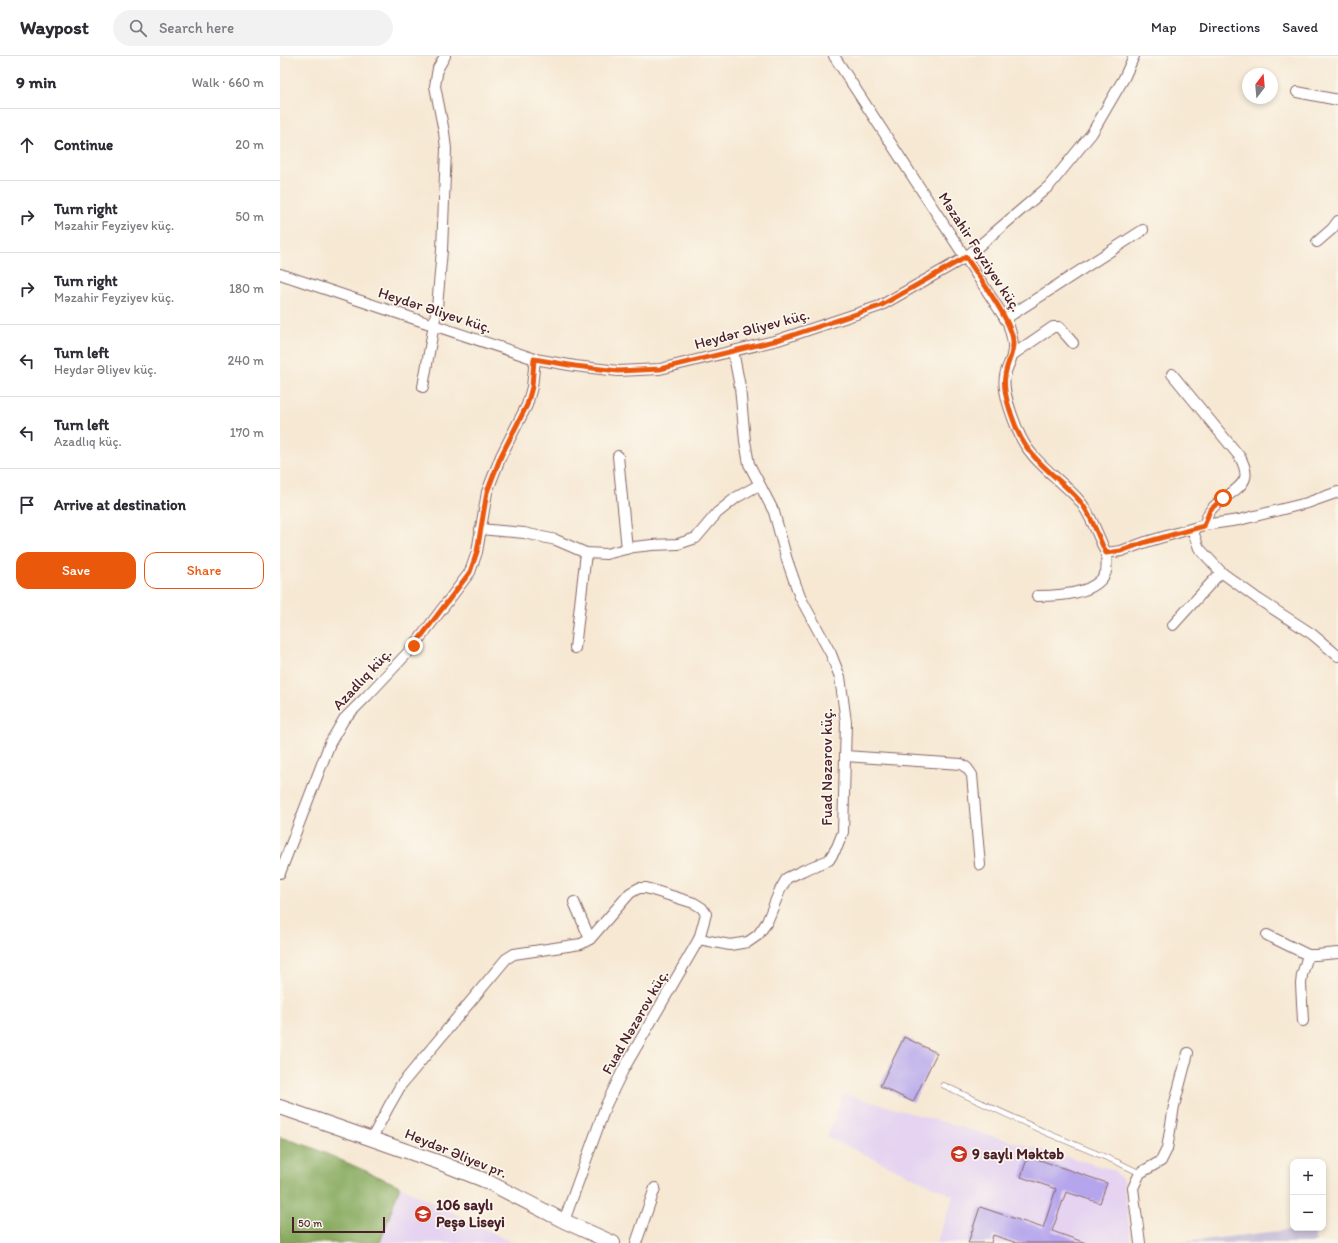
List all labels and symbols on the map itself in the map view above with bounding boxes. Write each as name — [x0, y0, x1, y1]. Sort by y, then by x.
north arrow — [1242, 68, 1278, 104]
street label: Məzahir Feyziyev küç. — [935, 189, 1025, 315]
street label: Heydər Əliyev küç. — [376, 283, 494, 337]
street label: Heydər Əliyev küç. — [692, 305, 812, 353]
route start — [1214, 489, 1232, 507]
route end — [405, 637, 423, 655]
street label: Azadlıq küç. — [329, 644, 395, 714]
street label: Fuad Nəzərov küç. — [818, 708, 836, 826]
street label: Fuad Nəzərov küç. — [598, 967, 672, 1077]
street label: Heydər Əliyev pr. — [402, 1124, 510, 1182]
school or university icon: 9 saylı Məktəb — [949, 1144, 969, 1164]
place label: 9 saylı Məktəb — [972, 1145, 1064, 1164]
place label: 106 saylı Peşə Liseyi — [436, 1196, 505, 1232]
school or university icon: 106 saylı Peşə Liseyi — [413, 1204, 433, 1224]
scale bar — [292, 1215, 385, 1234]

